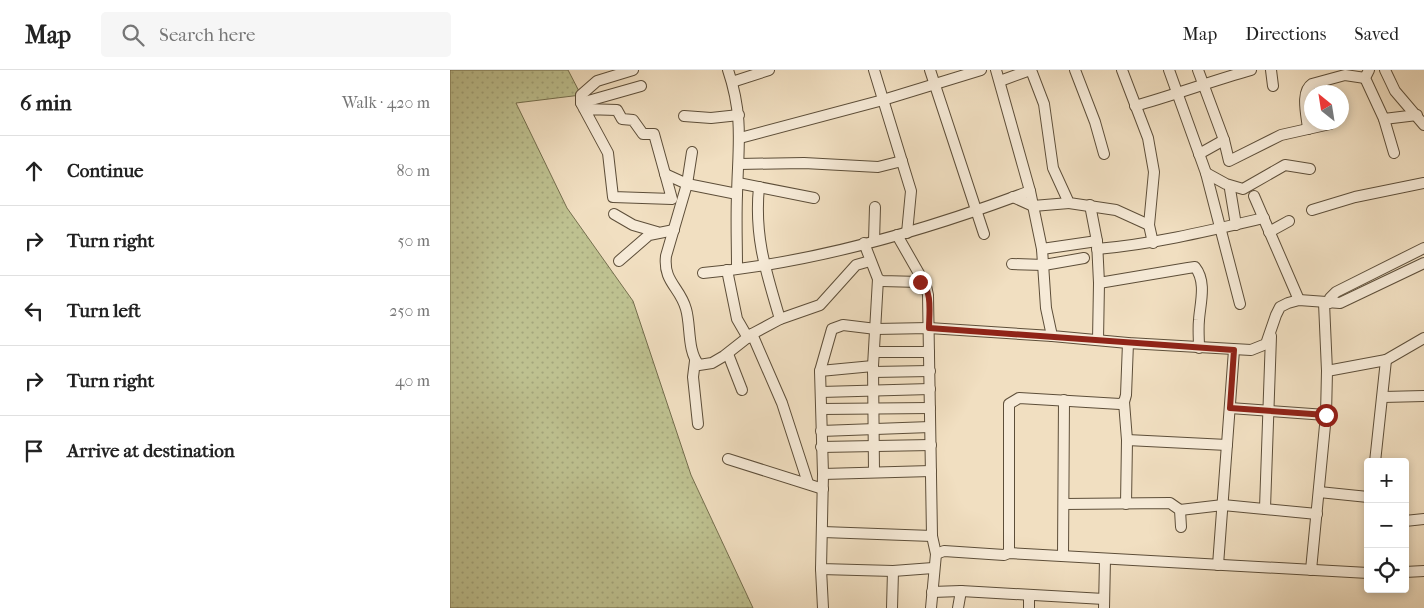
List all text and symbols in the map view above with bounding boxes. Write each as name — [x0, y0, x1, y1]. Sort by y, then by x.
search box — [101, 12, 451, 57]
text: Map — [25, 21, 71, 49]
icon: search — [119, 21, 147, 49]
text: Search here — [159, 24, 255, 46]
text: Map — [1183, 24, 1217, 45]
text: Directions — [1245, 24, 1326, 45]
text: Saved — [1354, 24, 1399, 45]
north arrow — [1304, 85, 1349, 130]
text: 6 min — [20, 91, 72, 115]
text: Walk · 420 m — [342, 93, 430, 112]
icon: ahead — [20, 157, 48, 185]
text: Continue — [67, 160, 143, 182]
text: 80 m — [396, 161, 430, 180]
icon: right — [20, 227, 48, 255]
text: Turn right — [67, 230, 154, 252]
text: 50 m — [398, 231, 430, 250]
route end — [909, 271, 932, 294]
icon: left — [20, 297, 48, 325]
text: Turn left — [67, 300, 141, 322]
text: 250 m — [389, 301, 430, 320]
icon: right — [20, 367, 48, 395]
text: Turn right — [67, 370, 154, 392]
text: 40 m — [395, 371, 430, 390]
route start — [1315, 404, 1338, 427]
icon: arrive — [20, 437, 48, 465]
text: Arrive at destination — [67, 440, 235, 462]
map controls — [1364, 458, 1409, 593]
button: + — [1364, 458, 1409, 503]
button: − — [1364, 503, 1409, 548]
button: locate — [1364, 548, 1409, 593]

